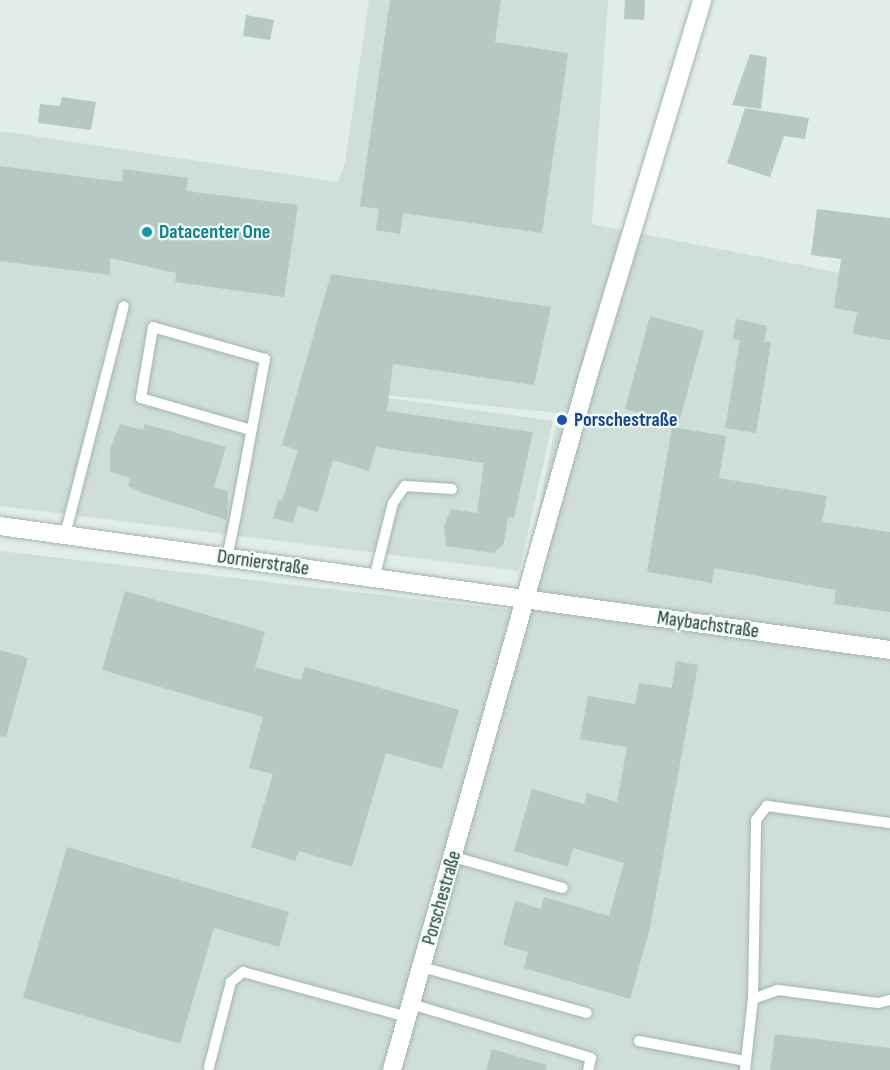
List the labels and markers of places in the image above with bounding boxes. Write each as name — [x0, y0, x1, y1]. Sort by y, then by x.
place label: Datacenter One — [159, 220, 270, 244]
marker: Datacenter One — [140, 225, 154, 239]
place label: Porschestraße — [574, 408, 677, 432]
marker: Porschestraße — [555, 413, 569, 427]

